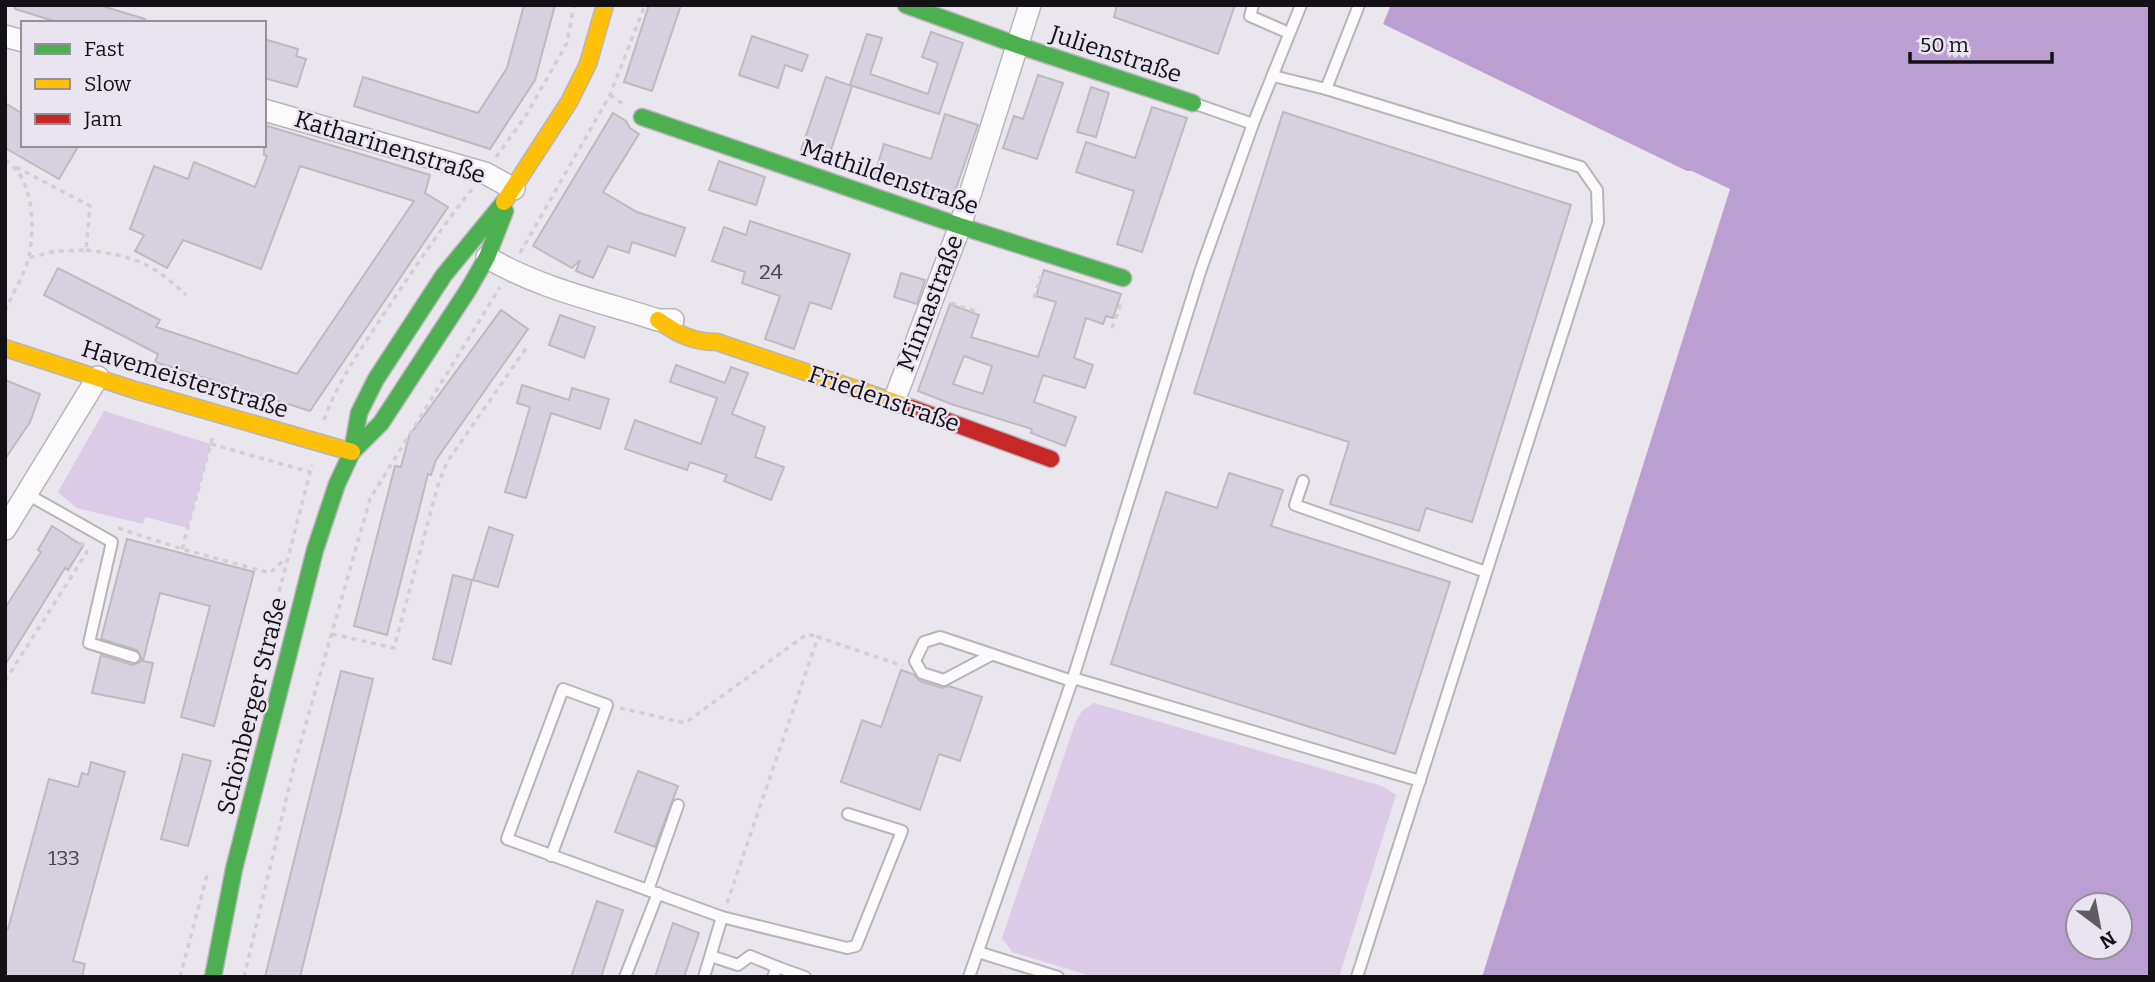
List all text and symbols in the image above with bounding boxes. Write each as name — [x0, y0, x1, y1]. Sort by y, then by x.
street label: Julienstraße — [1046, 19, 1185, 88]
legend — [21, 21, 266, 147]
scale bar — [1910, 21, 2052, 65]
text: 50 m — [1920, 32, 1969, 58]
text: Fast — [84, 36, 125, 62]
text: Slow — [84, 71, 131, 97]
street label: Katharinenstraße — [291, 105, 489, 189]
text: Jam — [83, 106, 122, 132]
street label: Mathildenstraße — [798, 134, 982, 220]
street label: Minnastraße — [891, 231, 969, 375]
house number: 24 — [759, 259, 783, 285]
street label: Havemeisterstraße — [78, 334, 292, 424]
street label: Friedenstraße — [805, 360, 963, 438]
street label: Schönberger Straße — [211, 594, 293, 818]
house number: 133 — [48, 845, 80, 871]
north arrow — [2064, 891, 2134, 961]
text: N — [2095, 926, 2120, 954]

